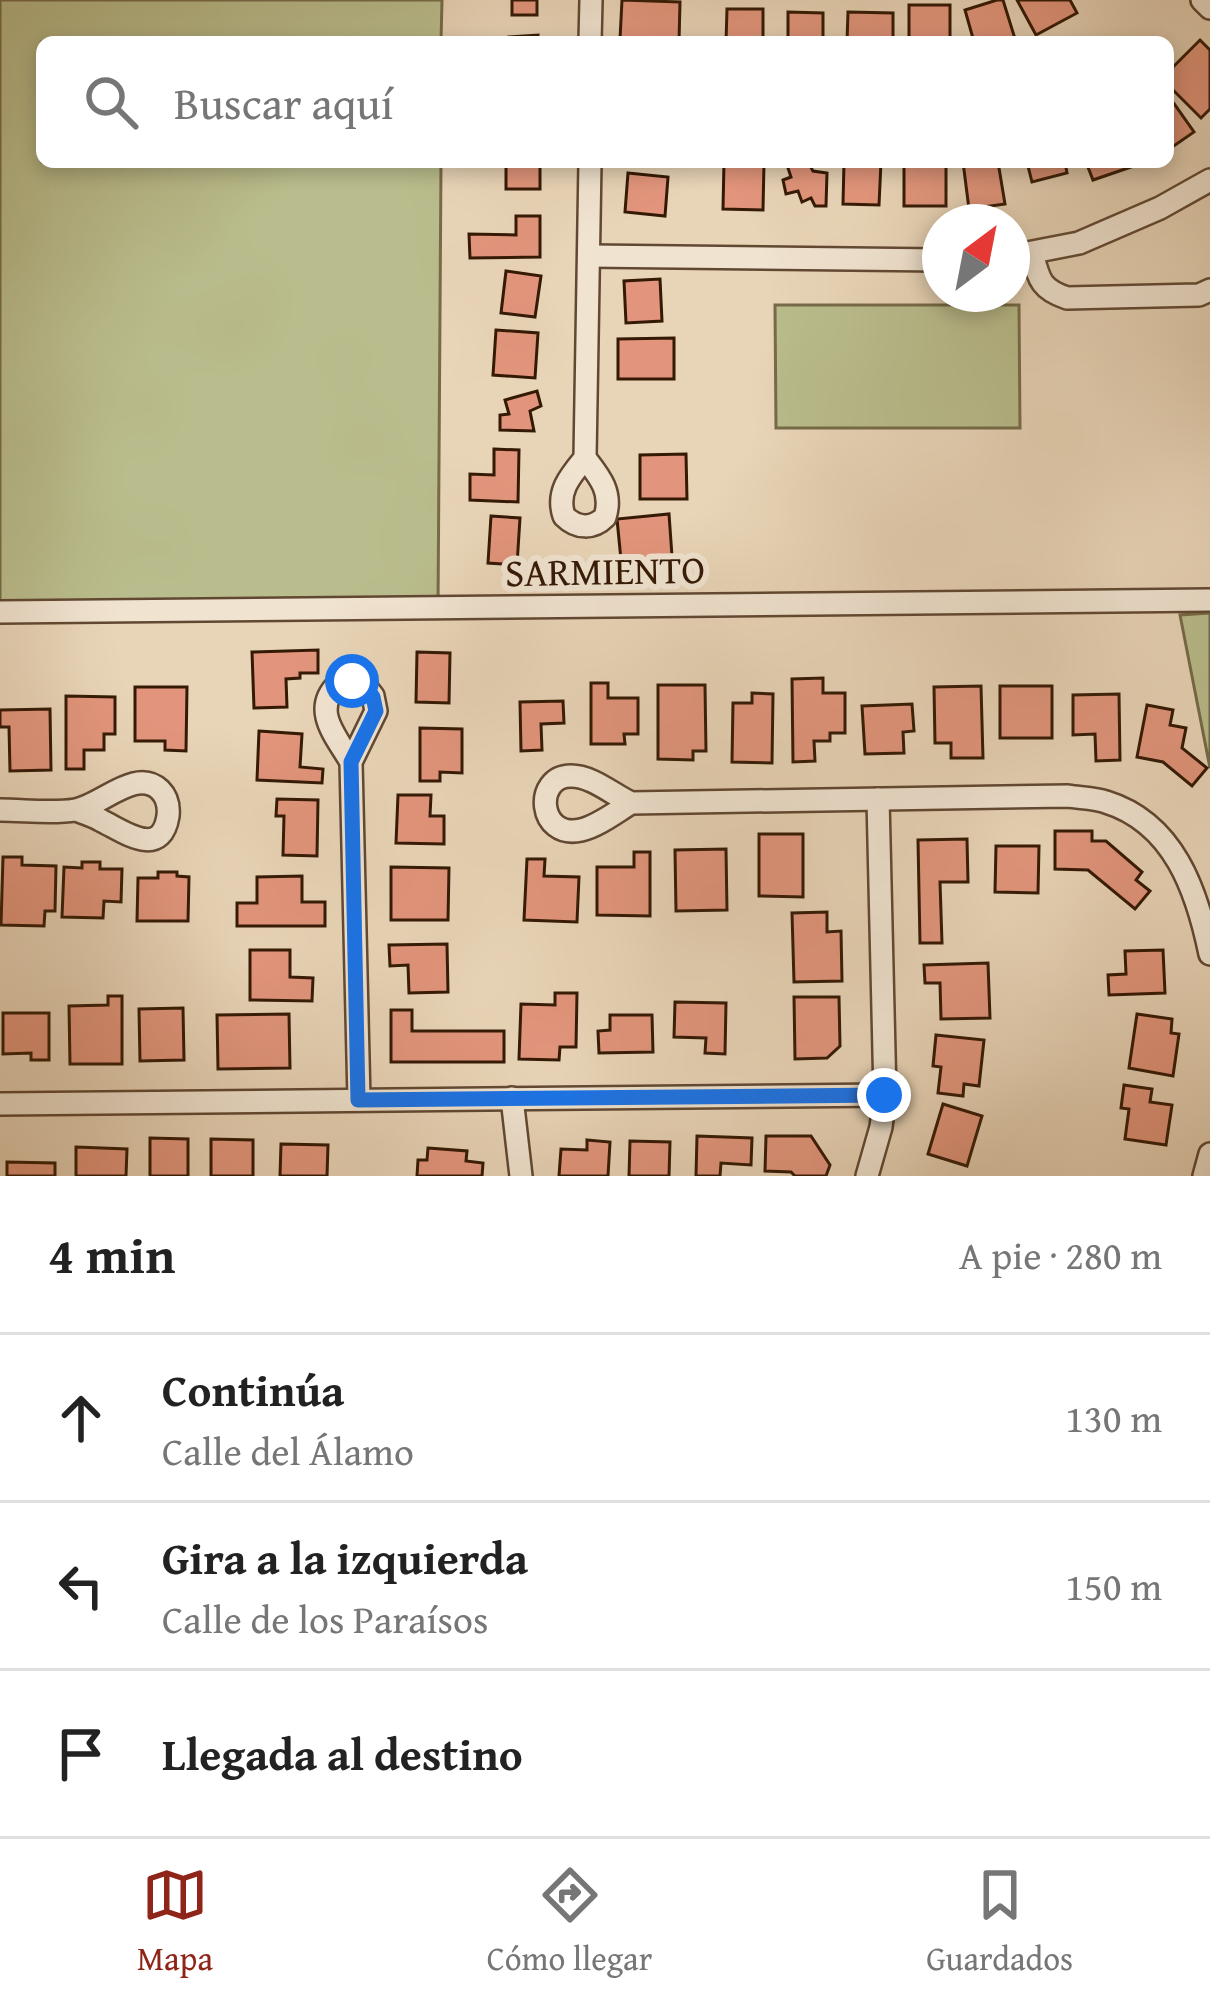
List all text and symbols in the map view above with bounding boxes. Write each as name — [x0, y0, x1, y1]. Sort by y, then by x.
search box — [36, 36, 1174, 168]
icon: search — [78, 69, 144, 135]
text: Buscar aquí — [174, 70, 393, 135]
north arrow — [922, 204, 1030, 312]
street label: SARMIENTO — [505, 540, 705, 600]
route start — [325, 654, 379, 708]
route end — [857, 1068, 911, 1122]
text: 4 min — [48, 1217, 175, 1292]
text: A pie · 280 m — [959, 1226, 1162, 1283]
text: Continúa — [162, 1357, 344, 1422]
icon: ahead — [48, 1385, 114, 1451]
text: 130 m — [1065, 1389, 1162, 1446]
text: Calle del Álamo — [162, 1422, 414, 1479]
text: Gira a la izquierda — [162, 1525, 528, 1590]
icon: left — [48, 1553, 114, 1619]
text: 150 m — [1065, 1557, 1162, 1614]
text: Calle de los Paraísos — [162, 1590, 488, 1647]
icon: arrive — [48, 1721, 114, 1787]
text: Llegada al destino — [162, 1721, 523, 1786]
tab: Mapa — [137, 1862, 213, 1982]
tab: Cómo llegar — [487, 1862, 652, 1982]
tab: Guardados — [926, 1862, 1073, 1982]

